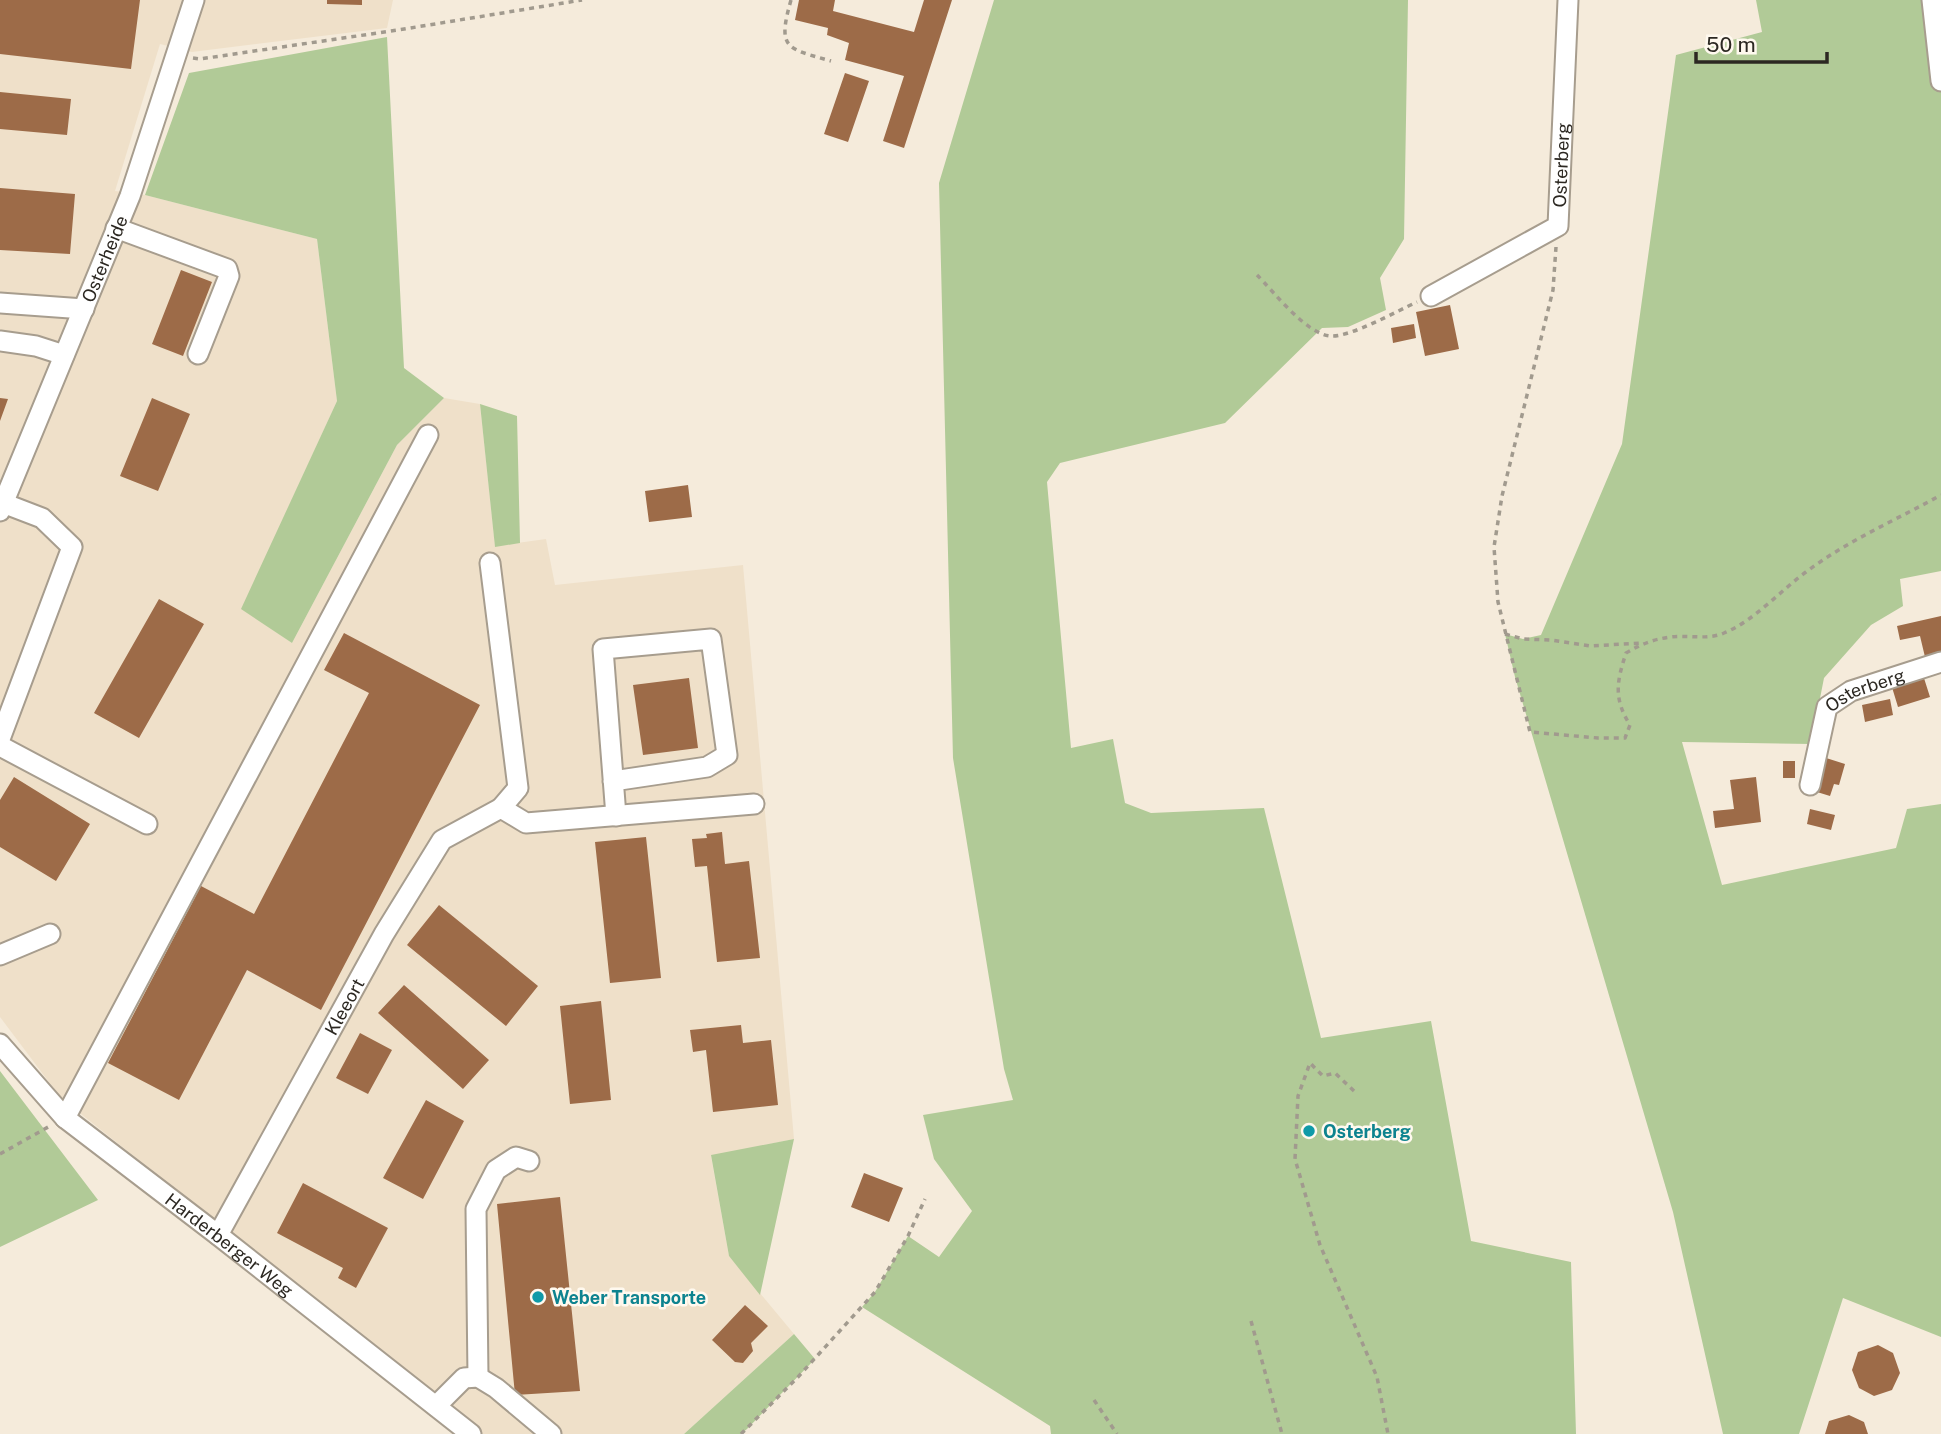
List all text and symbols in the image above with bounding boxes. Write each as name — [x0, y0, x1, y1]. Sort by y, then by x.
scale bar — [1696, 21, 1827, 65]
text: 50 m — [1706, 32, 1756, 57]
street label: Osterberg — [1548, 122, 1573, 208]
street label: Osterheide — [77, 212, 131, 305]
street label: Osterberg — [1821, 664, 1907, 716]
street label: Kleeort — [320, 974, 368, 1039]
place label: Osterberg — [1323, 1121, 1411, 1142]
marker: Osterberg — [1301, 1123, 1317, 1139]
street label: Harderberger Weg — [161, 1188, 298, 1301]
place label: Weber Transporte — [552, 1287, 706, 1308]
marker: Weber Transporte — [530, 1289, 546, 1305]

